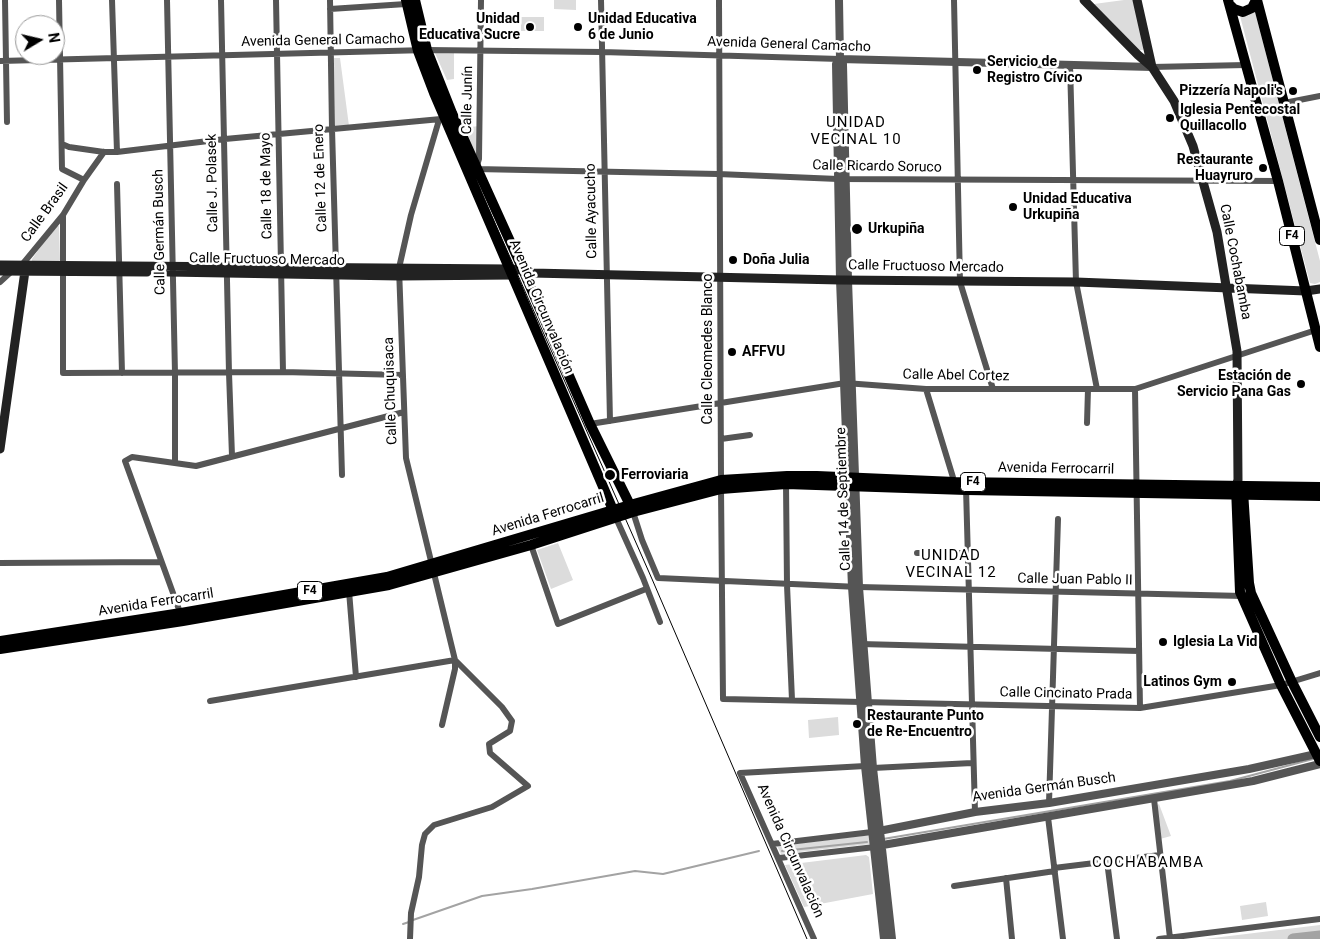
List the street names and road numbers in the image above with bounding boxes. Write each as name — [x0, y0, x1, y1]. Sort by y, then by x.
street label: Avenida General Camacho — [241, 31, 405, 51]
street label: Avenida General Camacho — [707, 34, 871, 56]
street label: Calle Junín — [459, 65, 477, 135]
street label: Calle 12 de Enero — [311, 124, 331, 232]
street label: Calle J. Polasek — [204, 133, 222, 233]
street label: Calle 18 de Mayo — [258, 133, 276, 239]
street label: Calle Ricardo Soruco — [812, 157, 942, 177]
street label: Calle Ayacucho — [583, 163, 601, 259]
street label: Calle Germán Busch — [151, 169, 169, 295]
street label: Calle Brasil — [18, 180, 72, 246]
street label: Calle Cochabamba — [1216, 203, 1254, 321]
road number: F4 — [1280, 227, 1304, 246]
street label: Avenida Circunvalación — [505, 237, 577, 377]
street label: Calle Fructuoso Mercado — [189, 250, 345, 270]
street label: Calle Fructuoso Mercado — [848, 257, 1004, 277]
street label: Calle Cleomedes Blanco — [700, 274, 716, 424]
street label: Calle Chuquisaca — [381, 337, 401, 445]
street label: Calle Abel Cortez — [902, 367, 1010, 385]
street label: Calle 14 de Septiembre — [833, 427, 855, 571]
street label: Avenida Ferrocarril — [998, 460, 1114, 478]
road number: F4 — [960, 472, 986, 492]
street label: Avenida Ferrocarril — [490, 490, 606, 540]
street label: Calle Juan Pablo II — [1017, 571, 1133, 589]
road number: F4 — [298, 582, 322, 600]
street label: Avenida Ferrocarril — [97, 586, 215, 620]
street label: Calle Cincinato Prada — [999, 684, 1133, 704]
street label: Avenida Germán Busch — [971, 770, 1117, 806]
street label: Avenida Circunvalación — [753, 781, 827, 921]

